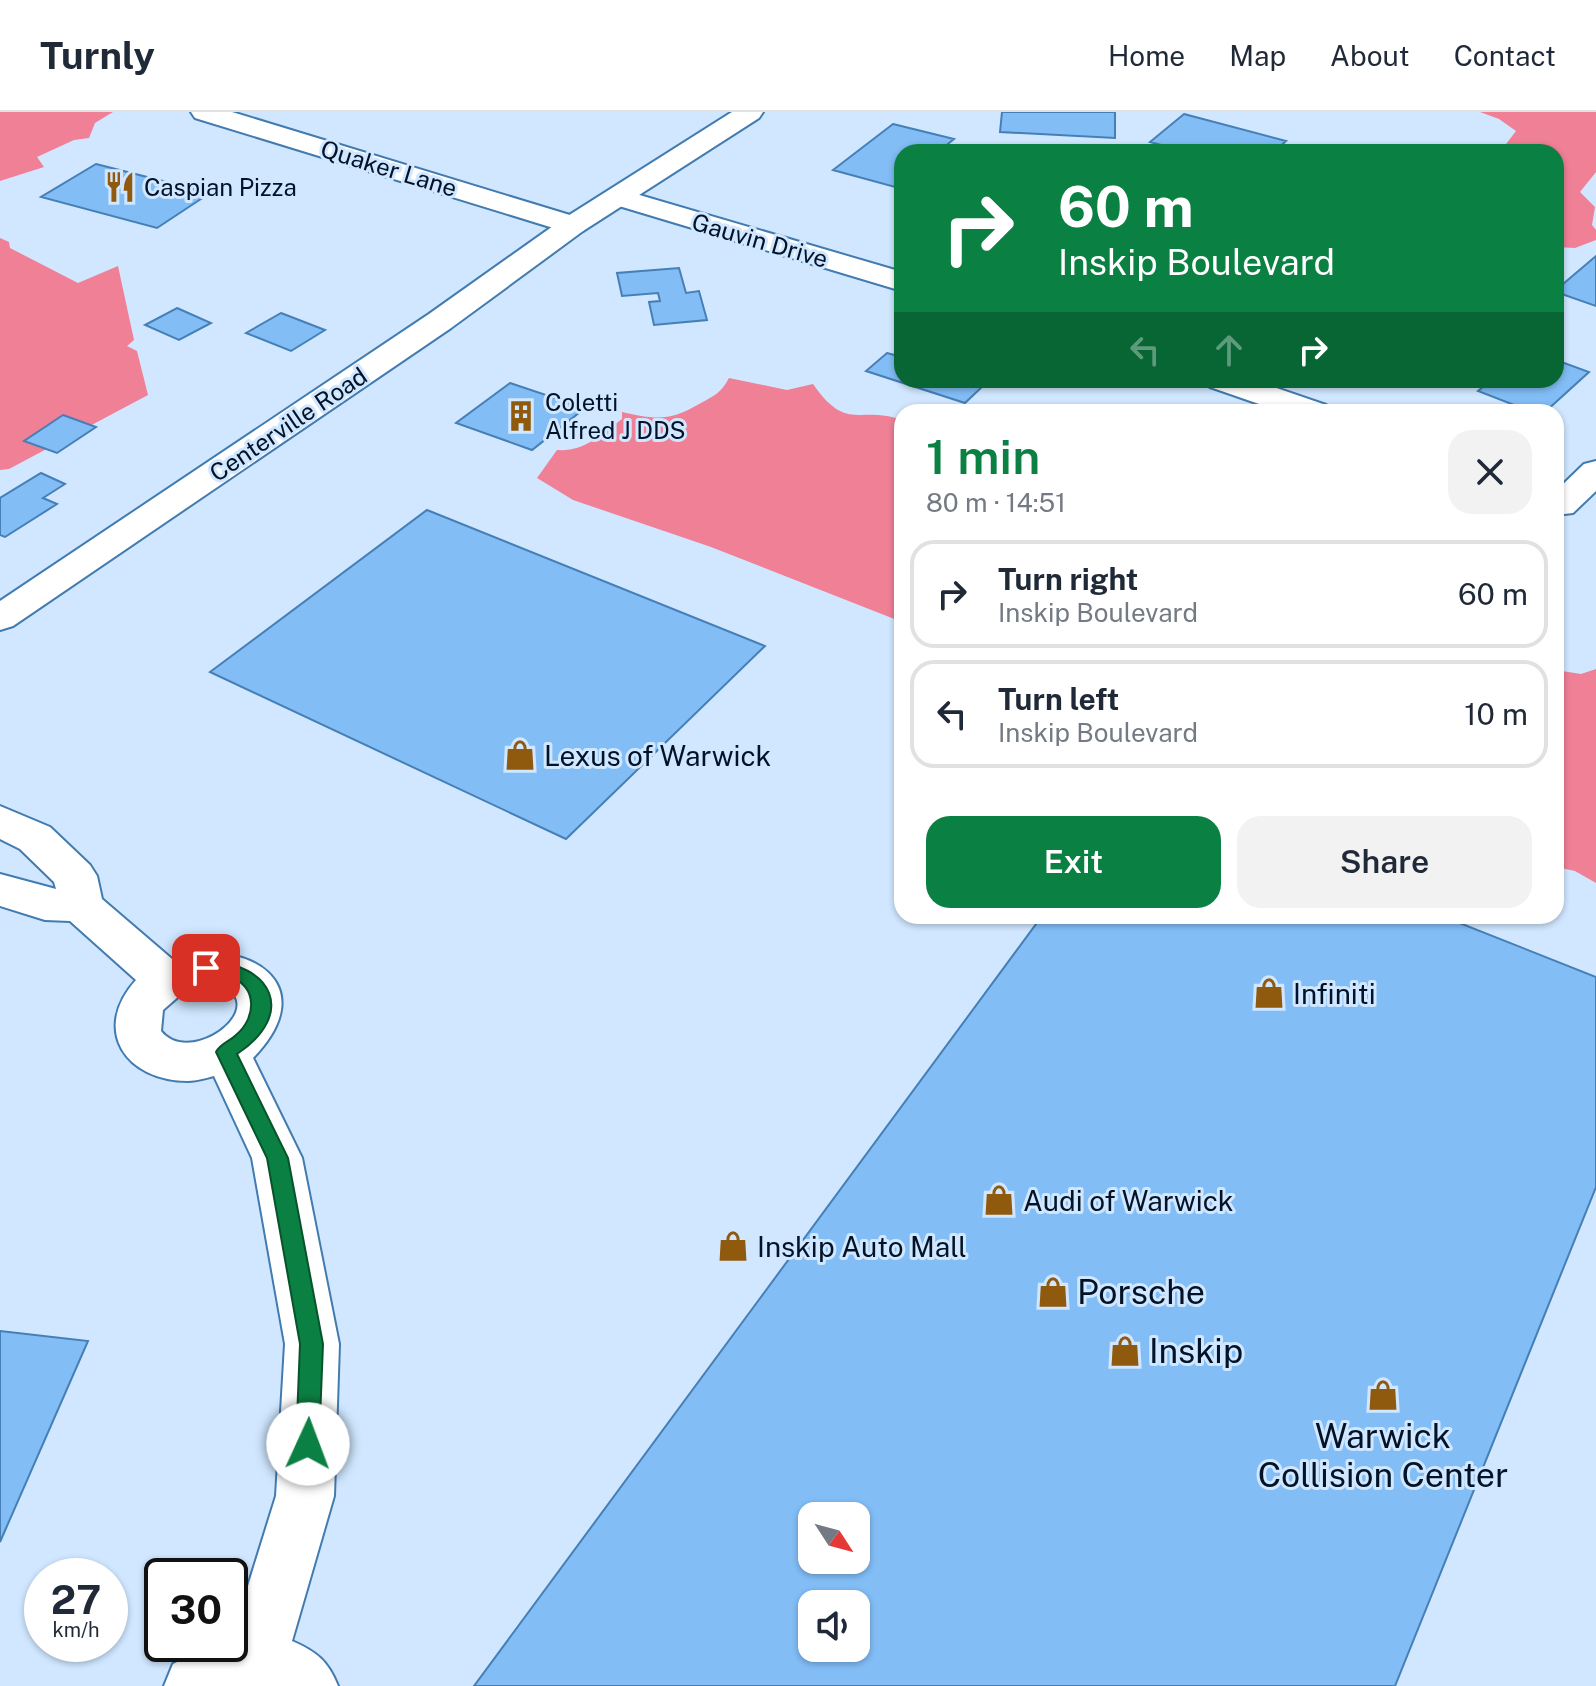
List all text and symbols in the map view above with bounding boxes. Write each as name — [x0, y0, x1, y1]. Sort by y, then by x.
text: Turnly — [40, 33, 155, 78]
text: Home — [1108, 39, 1185, 72]
text: Map — [1229, 39, 1286, 72]
text: About — [1330, 39, 1410, 72]
text: Contact — [1454, 39, 1556, 72]
street label: Quaker Lane — [317, 134, 461, 202]
restaurant icon: Caspian Pizza — [103, 170, 137, 204]
place label: Caspian Pizza — [144, 173, 297, 201]
text: 60 m — [1058, 174, 1194, 240]
icon: right — [926, 176, 1030, 280]
street label: Gauvin Drive — [689, 207, 831, 273]
text: Inskip Boulevard — [1058, 241, 1335, 283]
icon: left — [1123, 328, 1167, 372]
icon: ahead — [1207, 328, 1251, 372]
icon: right — [1291, 328, 1335, 372]
street label: Centerville Road — [204, 361, 372, 487]
place label: Coletti Alfred J DDS — [545, 388, 686, 444]
building icon: Coletti Alfred J DDS — [504, 399, 538, 433]
text: 1 min — [926, 428, 1040, 485]
button: close — [1448, 430, 1532, 514]
text: 80 m · 14:51 — [926, 487, 1066, 518]
text: Turn right — [998, 561, 1138, 597]
icon: right — [930, 572, 974, 616]
text: 60 m — [1458, 576, 1528, 612]
text: Inskip Boulevard — [998, 597, 1198, 628]
text: Turn left — [998, 681, 1119, 717]
icon: left — [930, 692, 974, 736]
text: 10 m — [1464, 696, 1528, 732]
text: Inskip Boulevard — [998, 717, 1198, 748]
shop icon: Lexus of Warwick — [503, 738, 537, 772]
place label: Lexus of Warwick — [544, 739, 771, 772]
button: Exit — [926, 816, 1221, 908]
button: Share — [1237, 816, 1532, 908]
pin — [172, 934, 240, 1002]
icon: arrive — [184, 946, 228, 990]
shop icon: Infiniti — [1252, 976, 1286, 1010]
place label: Infiniti — [1293, 977, 1376, 1010]
shop icon: Audi of Warwick — [982, 1183, 1016, 1217]
place label: Audi of Warwick — [1023, 1184, 1233, 1217]
shop icon: Inskip Auto Mall — [716, 1229, 750, 1263]
place label: Inskip Auto Mall — [757, 1230, 967, 1263]
place label: Porsche — [1077, 1272, 1205, 1312]
shop icon: Porsche — [1036, 1275, 1070, 1309]
place label: Inskip — [1149, 1331, 1243, 1371]
shop icon: Inskip — [1108, 1334, 1142, 1368]
shop icon: Warwick Collision Center — [1366, 1378, 1400, 1412]
position arrow — [266, 1402, 350, 1486]
place label: Warwick Collision Center — [1258, 1416, 1508, 1495]
north arrow — [798, 1502, 870, 1574]
map controls — [798, 1502, 870, 1662]
speed limit sign: 30 — [144, 1558, 248, 1662]
text: 27 — [51, 1576, 101, 1623]
button: sound — [798, 1590, 870, 1662]
text: km/h — [52, 1618, 100, 1642]

